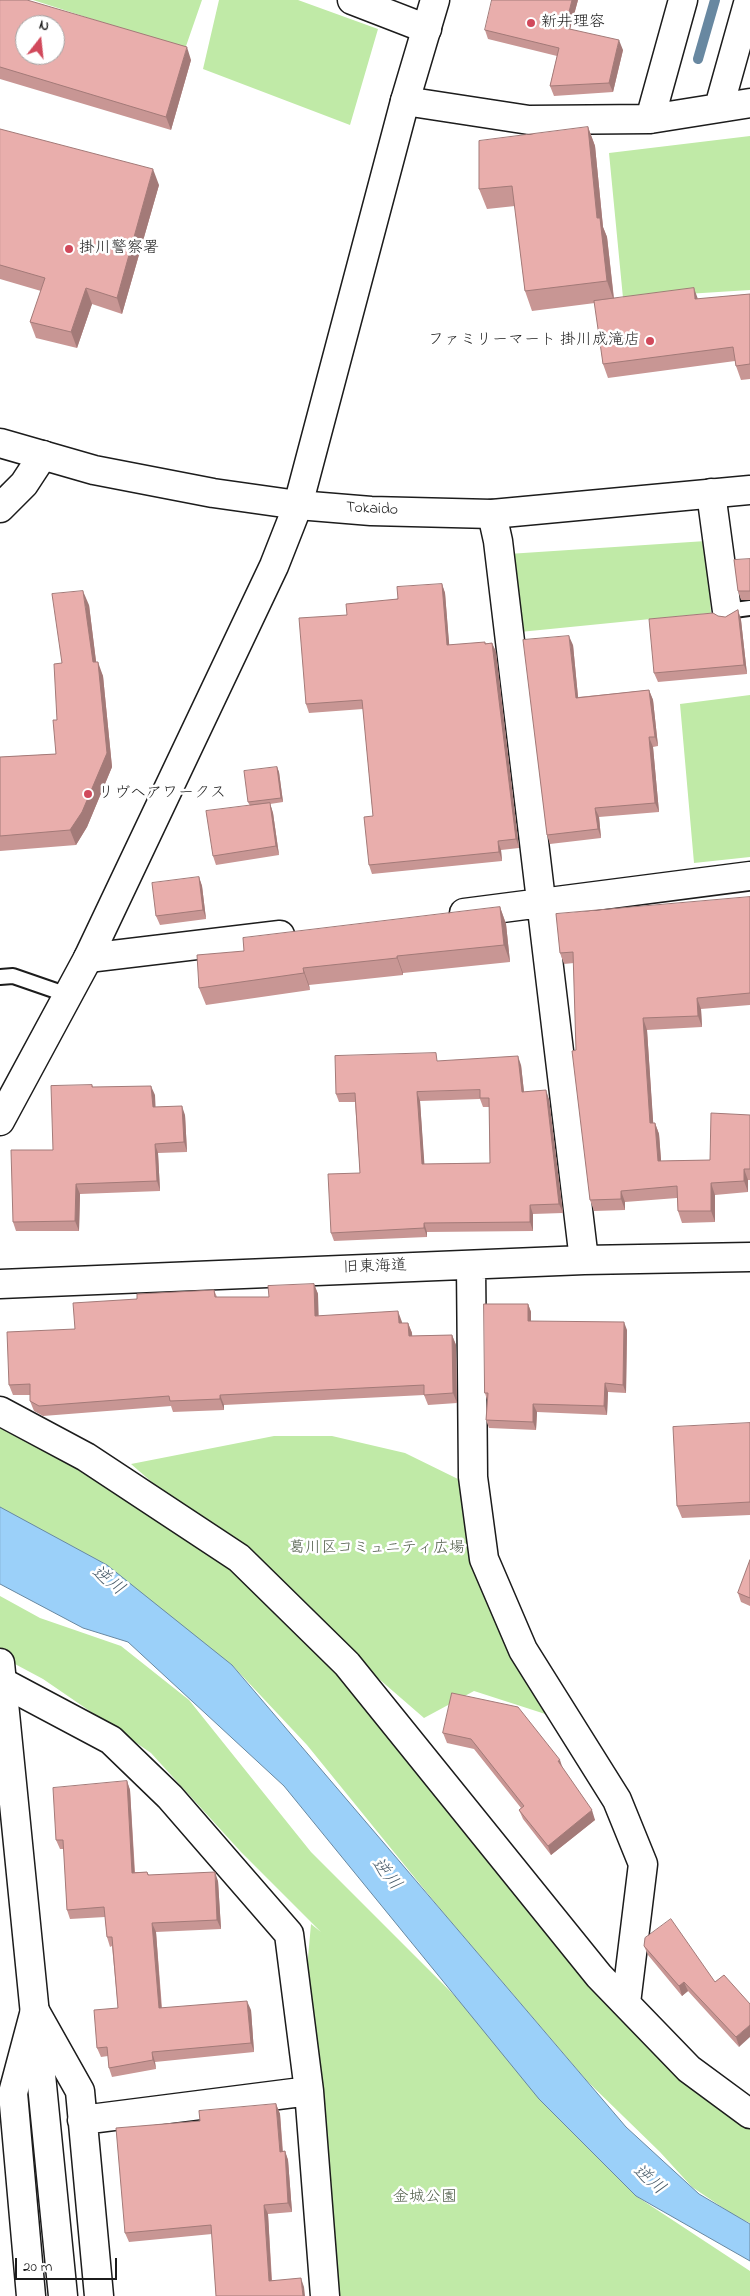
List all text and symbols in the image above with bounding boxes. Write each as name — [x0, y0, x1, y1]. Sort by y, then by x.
place label: 新井理容 — [541, 13, 605, 33]
north arrow — [15, 15, 65, 65]
text: N — [37, 15, 51, 37]
marker: 新井理容 — [525, 17, 537, 29]
place label: 掛川警察署 — [79, 239, 159, 259]
marker: 掛川警察署 — [63, 243, 75, 255]
place label: ファミリーマート 掛川成滝店 — [428, 331, 640, 351]
marker: ファミリーマート 掛川成滝店 — [644, 335, 656, 347]
street label: Tokaido — [345, 499, 399, 521]
place label: リヴヘアワークス — [98, 784, 226, 804]
marker: リヴヘアワークス — [82, 788, 94, 800]
street label: 旧東海道 — [343, 1257, 407, 1279]
park label: 葛川区コミュニティ広場 — [289, 1539, 465, 1559]
water label: 逆川 — [86, 1562, 128, 1602]
water label: 逆川 — [365, 1854, 405, 1896]
water label: 逆川 — [627, 2161, 669, 2201]
park label: 金城公園 — [393, 2188, 457, 2208]
scale bar — [18, 2248, 120, 2280]
text: 20 m — [23, 2256, 52, 2278]

